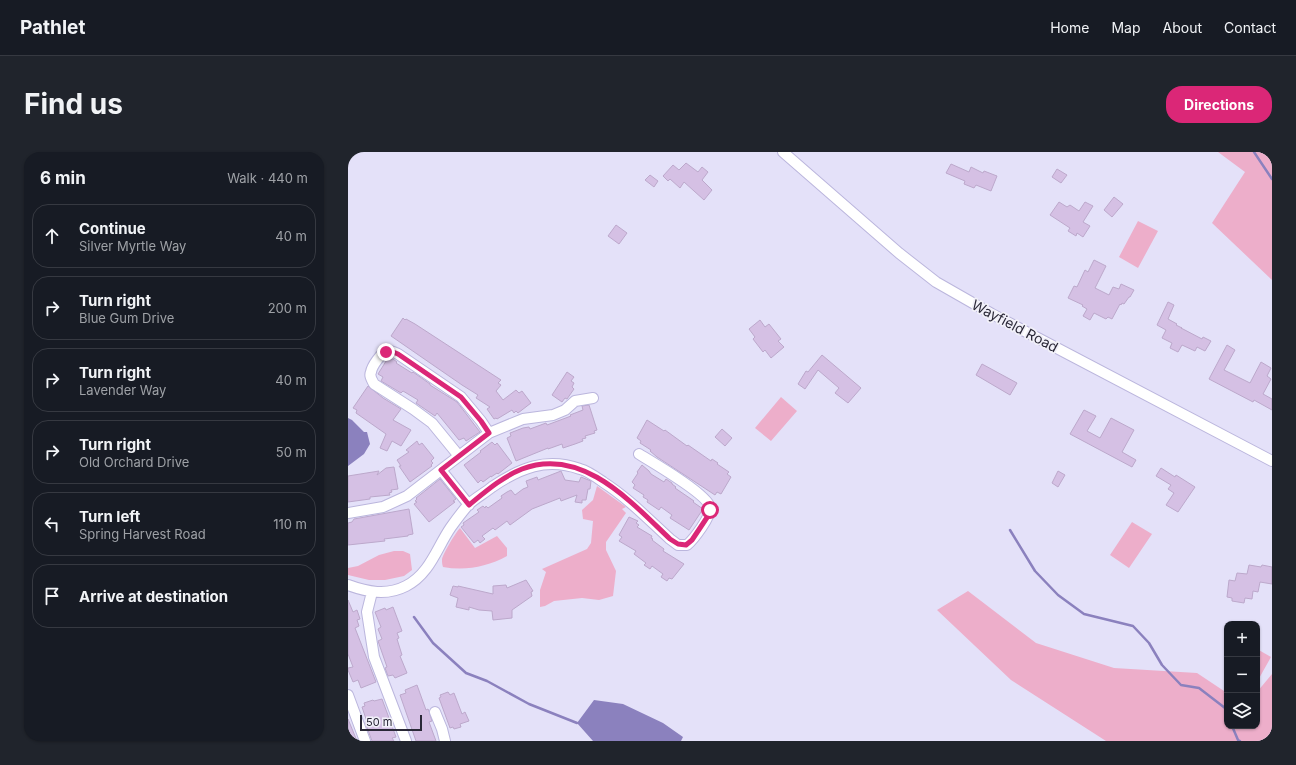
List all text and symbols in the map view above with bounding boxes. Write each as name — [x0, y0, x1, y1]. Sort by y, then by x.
text: Pathlet — [20, 16, 85, 39]
text: Home — [1050, 19, 1089, 36]
text: Map — [1111, 19, 1141, 36]
text: About — [1163, 19, 1202, 36]
text: Contact — [1224, 19, 1276, 36]
button: Directions — [1166, 86, 1272, 123]
text: Find us — [24, 87, 123, 121]
text: 6 min — [40, 168, 86, 188]
text: Walk · 440 m — [227, 170, 308, 186]
text: Continue — [79, 219, 146, 238]
icon: ahead — [41, 225, 63, 247]
text: 40 m — [275, 228, 307, 244]
text: Silver Myrtle Way — [79, 238, 186, 254]
text: Turn right — [79, 291, 151, 310]
street label: Wayfield Road — [969, 296, 1061, 355]
icon: right — [41, 297, 63, 319]
text: 200 m — [268, 300, 307, 316]
text: Blue Gum Drive — [79, 310, 174, 326]
route end — [377, 343, 395, 361]
text: Turn right — [79, 363, 151, 382]
icon: right — [41, 369, 63, 391]
text: 40 m — [275, 372, 307, 388]
text: Lavender Way — [79, 382, 166, 398]
text: Turn right — [79, 435, 151, 454]
icon: right — [41, 441, 63, 463]
text: 50 m — [276, 444, 307, 460]
text: Old Orchard Drive — [79, 454, 189, 470]
route start — [701, 501, 719, 519]
text: Turn left — [79, 507, 140, 526]
icon: left — [41, 513, 63, 535]
text: 110 m — [273, 516, 307, 532]
text: Spring Harvest Road — [79, 526, 206, 542]
icon: arrive — [41, 585, 63, 607]
text: Arrive at destination — [79, 587, 228, 606]
map controls — [1224, 621, 1260, 729]
button: + — [1224, 621, 1260, 657]
button: − — [1224, 657, 1260, 693]
button: layers — [1224, 693, 1260, 729]
scale bar — [360, 713, 422, 732]
text: 50 m — [366, 715, 392, 729]

